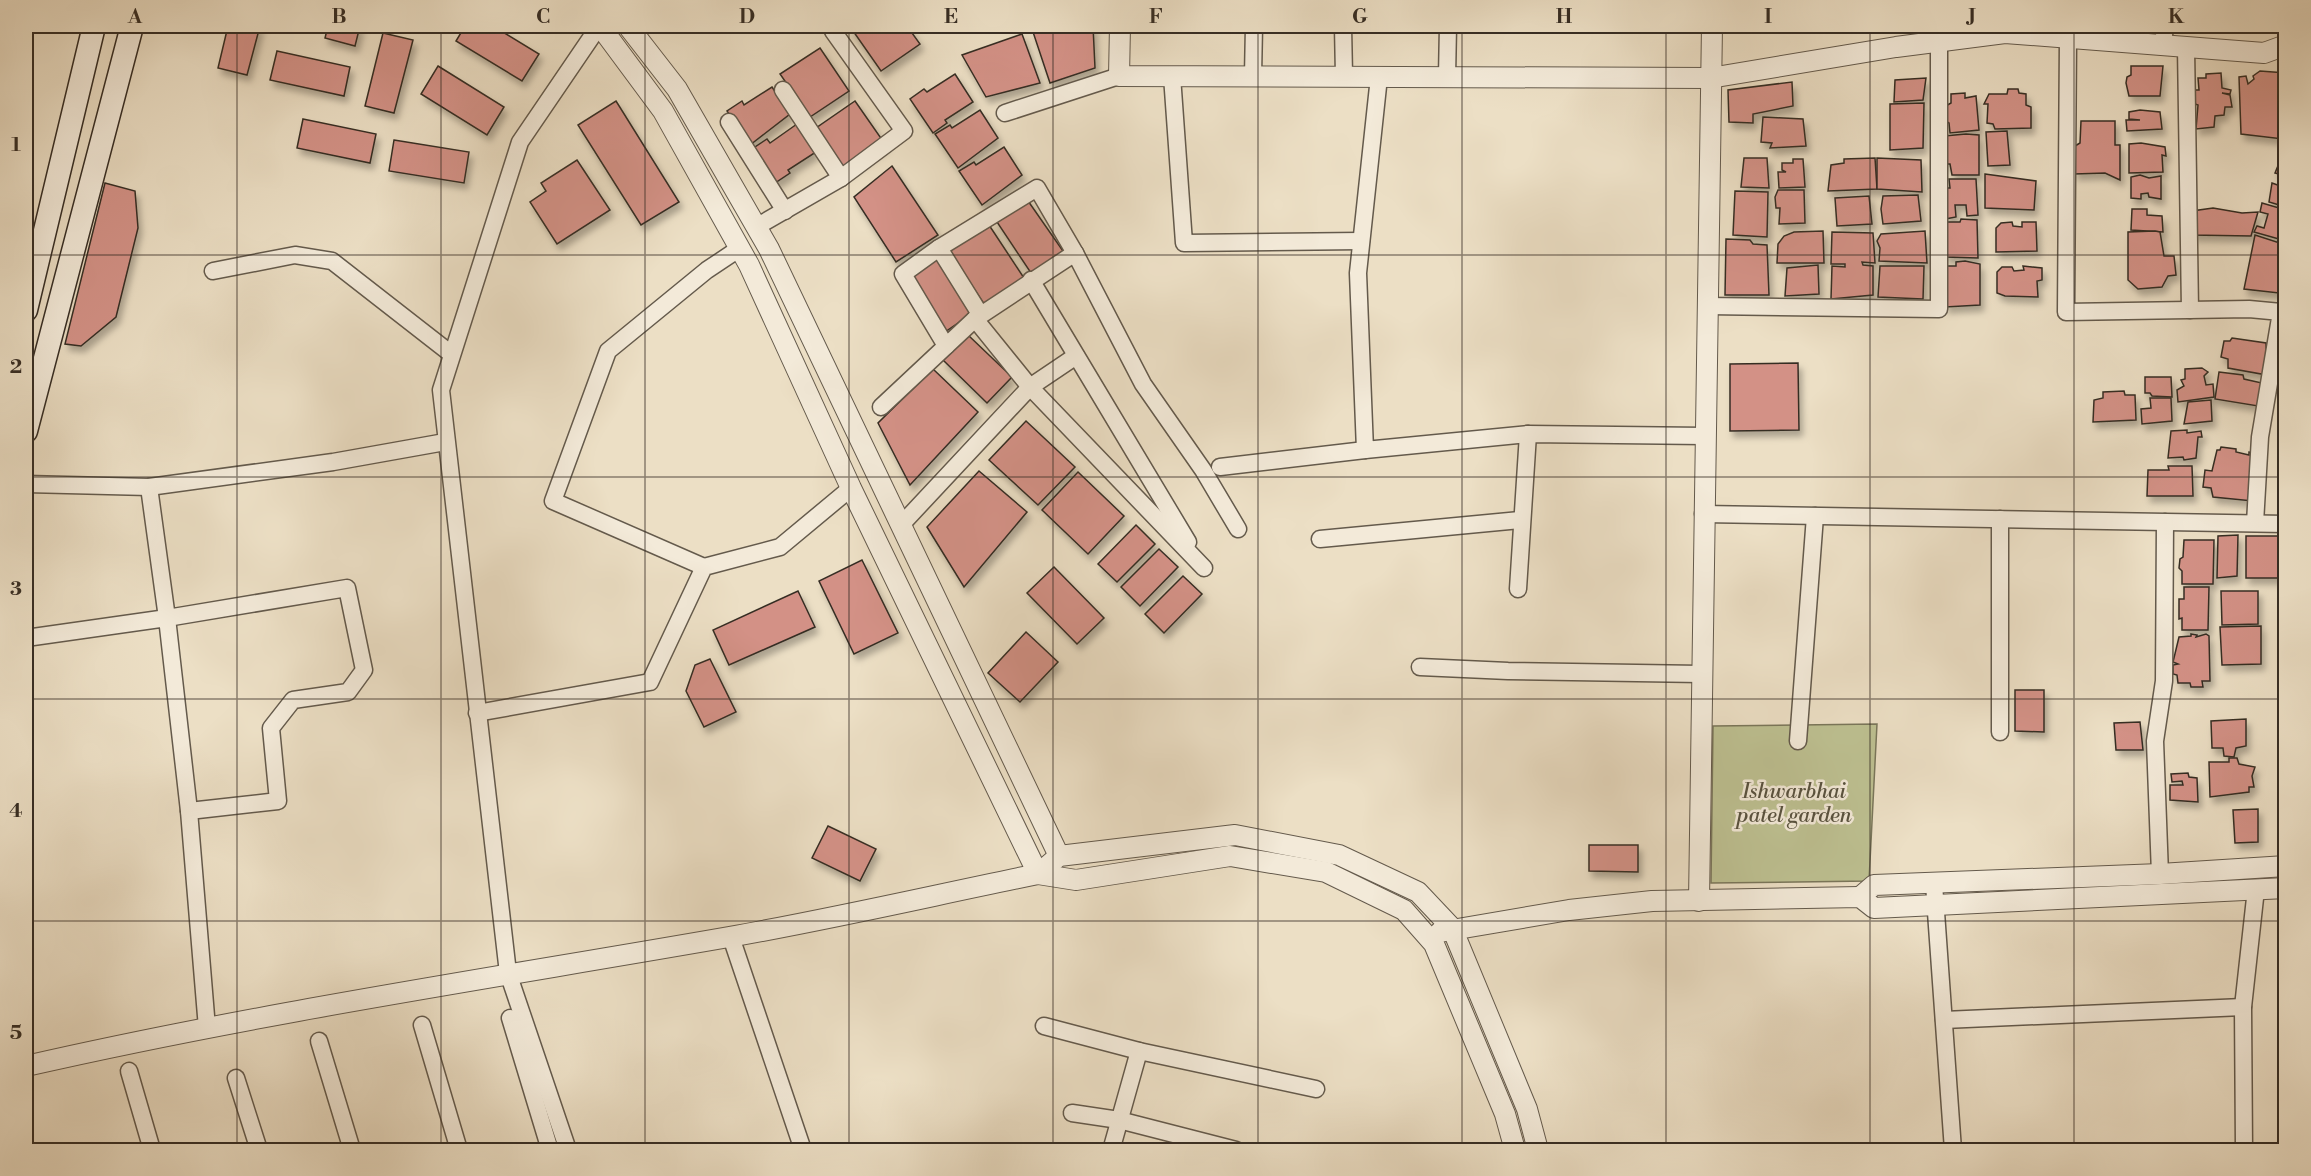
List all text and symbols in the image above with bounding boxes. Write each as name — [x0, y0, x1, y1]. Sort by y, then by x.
text: A — [127, 5, 143, 30]
text: B — [331, 5, 347, 30]
text: C — [536, 5, 550, 30]
text: D — [739, 5, 755, 30]
text: E — [944, 5, 958, 30]
text: F — [1149, 5, 1163, 30]
text: G — [1352, 5, 1368, 30]
text: H — [1556, 5, 1573, 30]
text: I — [1764, 5, 1772, 30]
text: J — [1965, 5, 1976, 30]
text: K — [2168, 5, 2185, 30]
text: 1 — [11, 133, 21, 158]
text: 2 — [10, 355, 22, 380]
text: 3 — [10, 577, 22, 602]
park label: Ishwarbhai patel garden — [1733, 779, 1852, 829]
text: 4 — [9, 799, 23, 824]
text: 5 — [10, 1021, 22, 1046]

